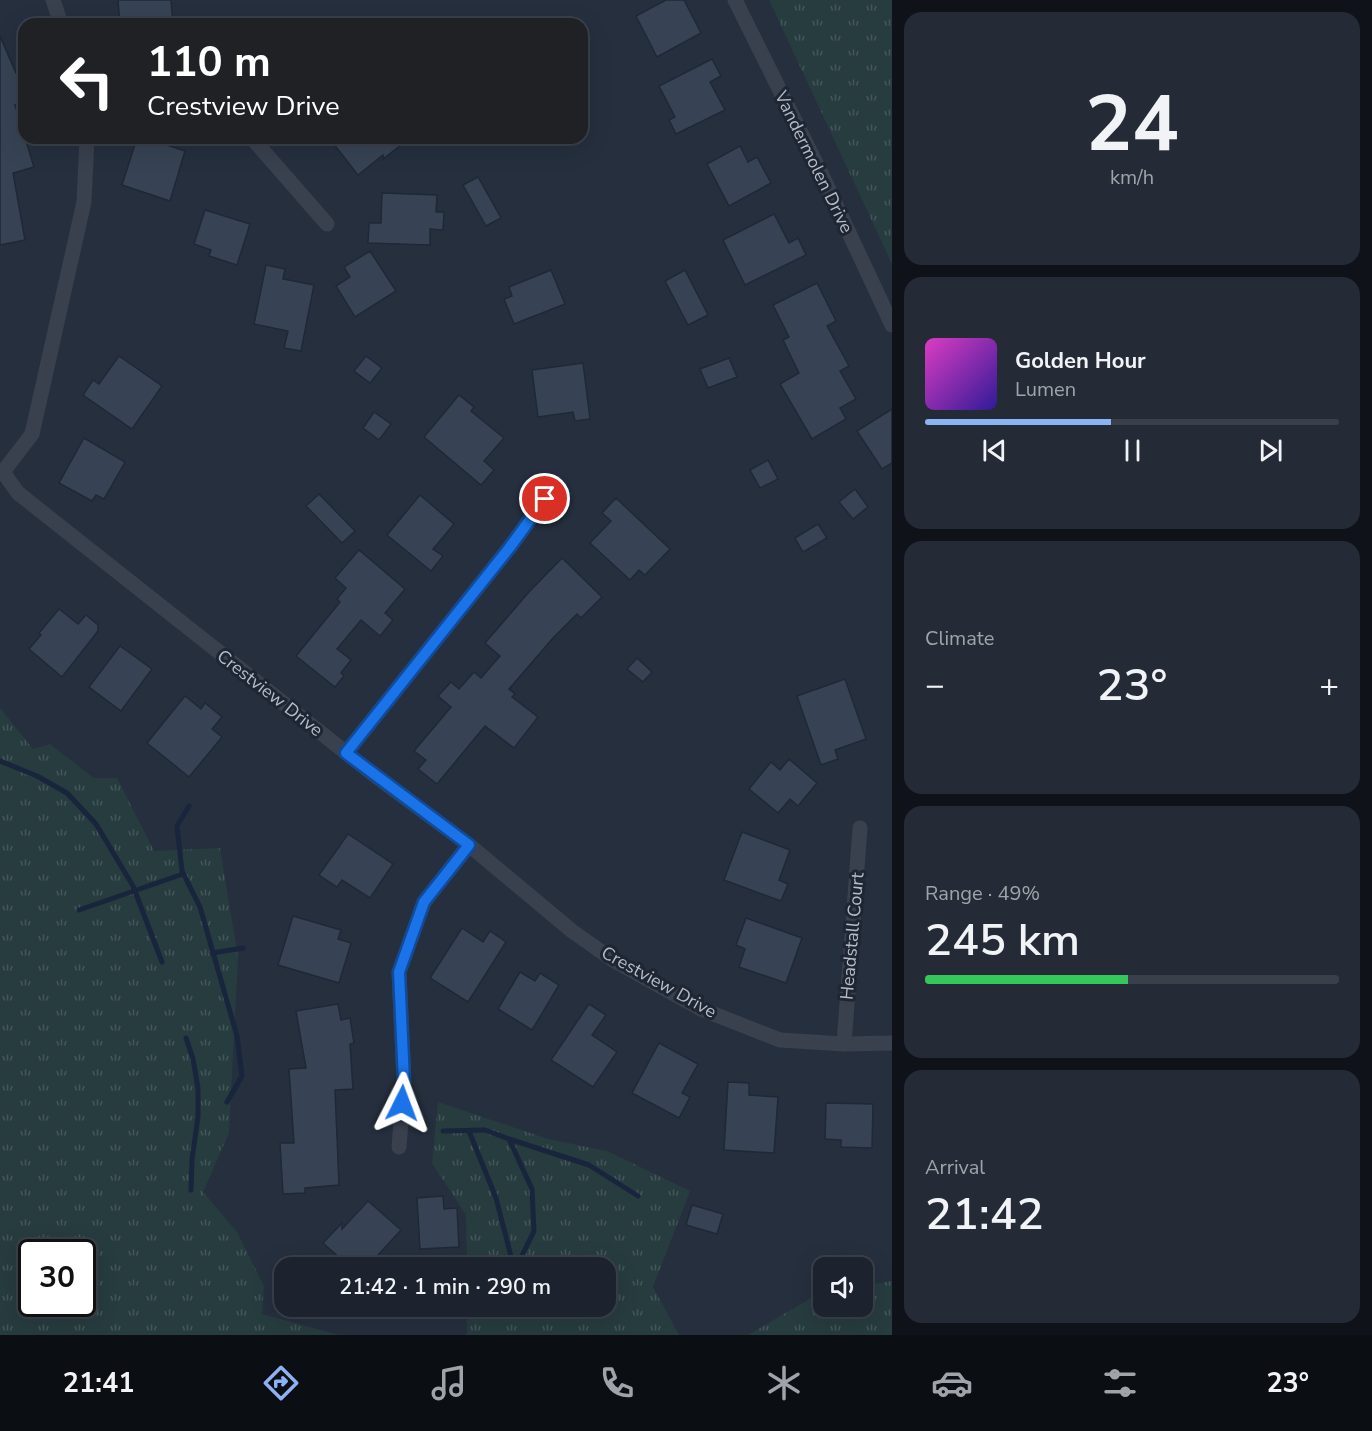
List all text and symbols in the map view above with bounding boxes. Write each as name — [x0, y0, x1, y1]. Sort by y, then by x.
text: 110 m — [147, 34, 271, 91]
icon: left — [48, 42, 126, 120]
text: 24 — [1085, 71, 1179, 178]
street label: Vandermolen Drive — [769, 86, 859, 237]
text: Crestview Drive — [147, 88, 340, 125]
text: km/h — [1110, 164, 1154, 191]
text: Golden Hour — [1015, 346, 1146, 376]
text: Lumen — [1015, 376, 1076, 403]
icon: previous — [978, 434, 1011, 467]
icon: pause — [1116, 434, 1149, 467]
icon: next — [1254, 434, 1287, 467]
pin — [519, 473, 570, 524]
icon: arrive — [528, 482, 561, 515]
text: Climate — [925, 625, 994, 652]
street label: Crestview Drive — [212, 644, 328, 742]
text: 23° — [1097, 655, 1167, 716]
text: − — [925, 663, 945, 708]
text: + — [1319, 663, 1339, 708]
street label: Headstall Court — [834, 871, 870, 1001]
text: Range · 49% — [925, 880, 1040, 907]
text: 245 km — [925, 910, 1080, 971]
street label: Crestview Drive — [597, 940, 721, 1024]
position arrow — [370, 1071, 434, 1135]
text: Arrival — [925, 1154, 985, 1181]
text: 21:42 — [925, 1184, 1044, 1245]
speed limit sign: 30 — [18, 1239, 96, 1317]
map controls — [813, 1257, 873, 1317]
button: sound — [813, 1257, 873, 1317]
text: 21:42 · 1 min · 290 m — [339, 1272, 551, 1302]
icon: directions — [260, 1362, 302, 1404]
icon: music — [428, 1362, 470, 1404]
icon: phone — [596, 1362, 638, 1404]
icon: climate — [763, 1362, 805, 1404]
icon: car — [931, 1362, 973, 1404]
icon: filters — [1099, 1362, 1141, 1404]
text: 21:41 — [63, 1365, 134, 1402]
text: 23° — [1266, 1365, 1309, 1402]

